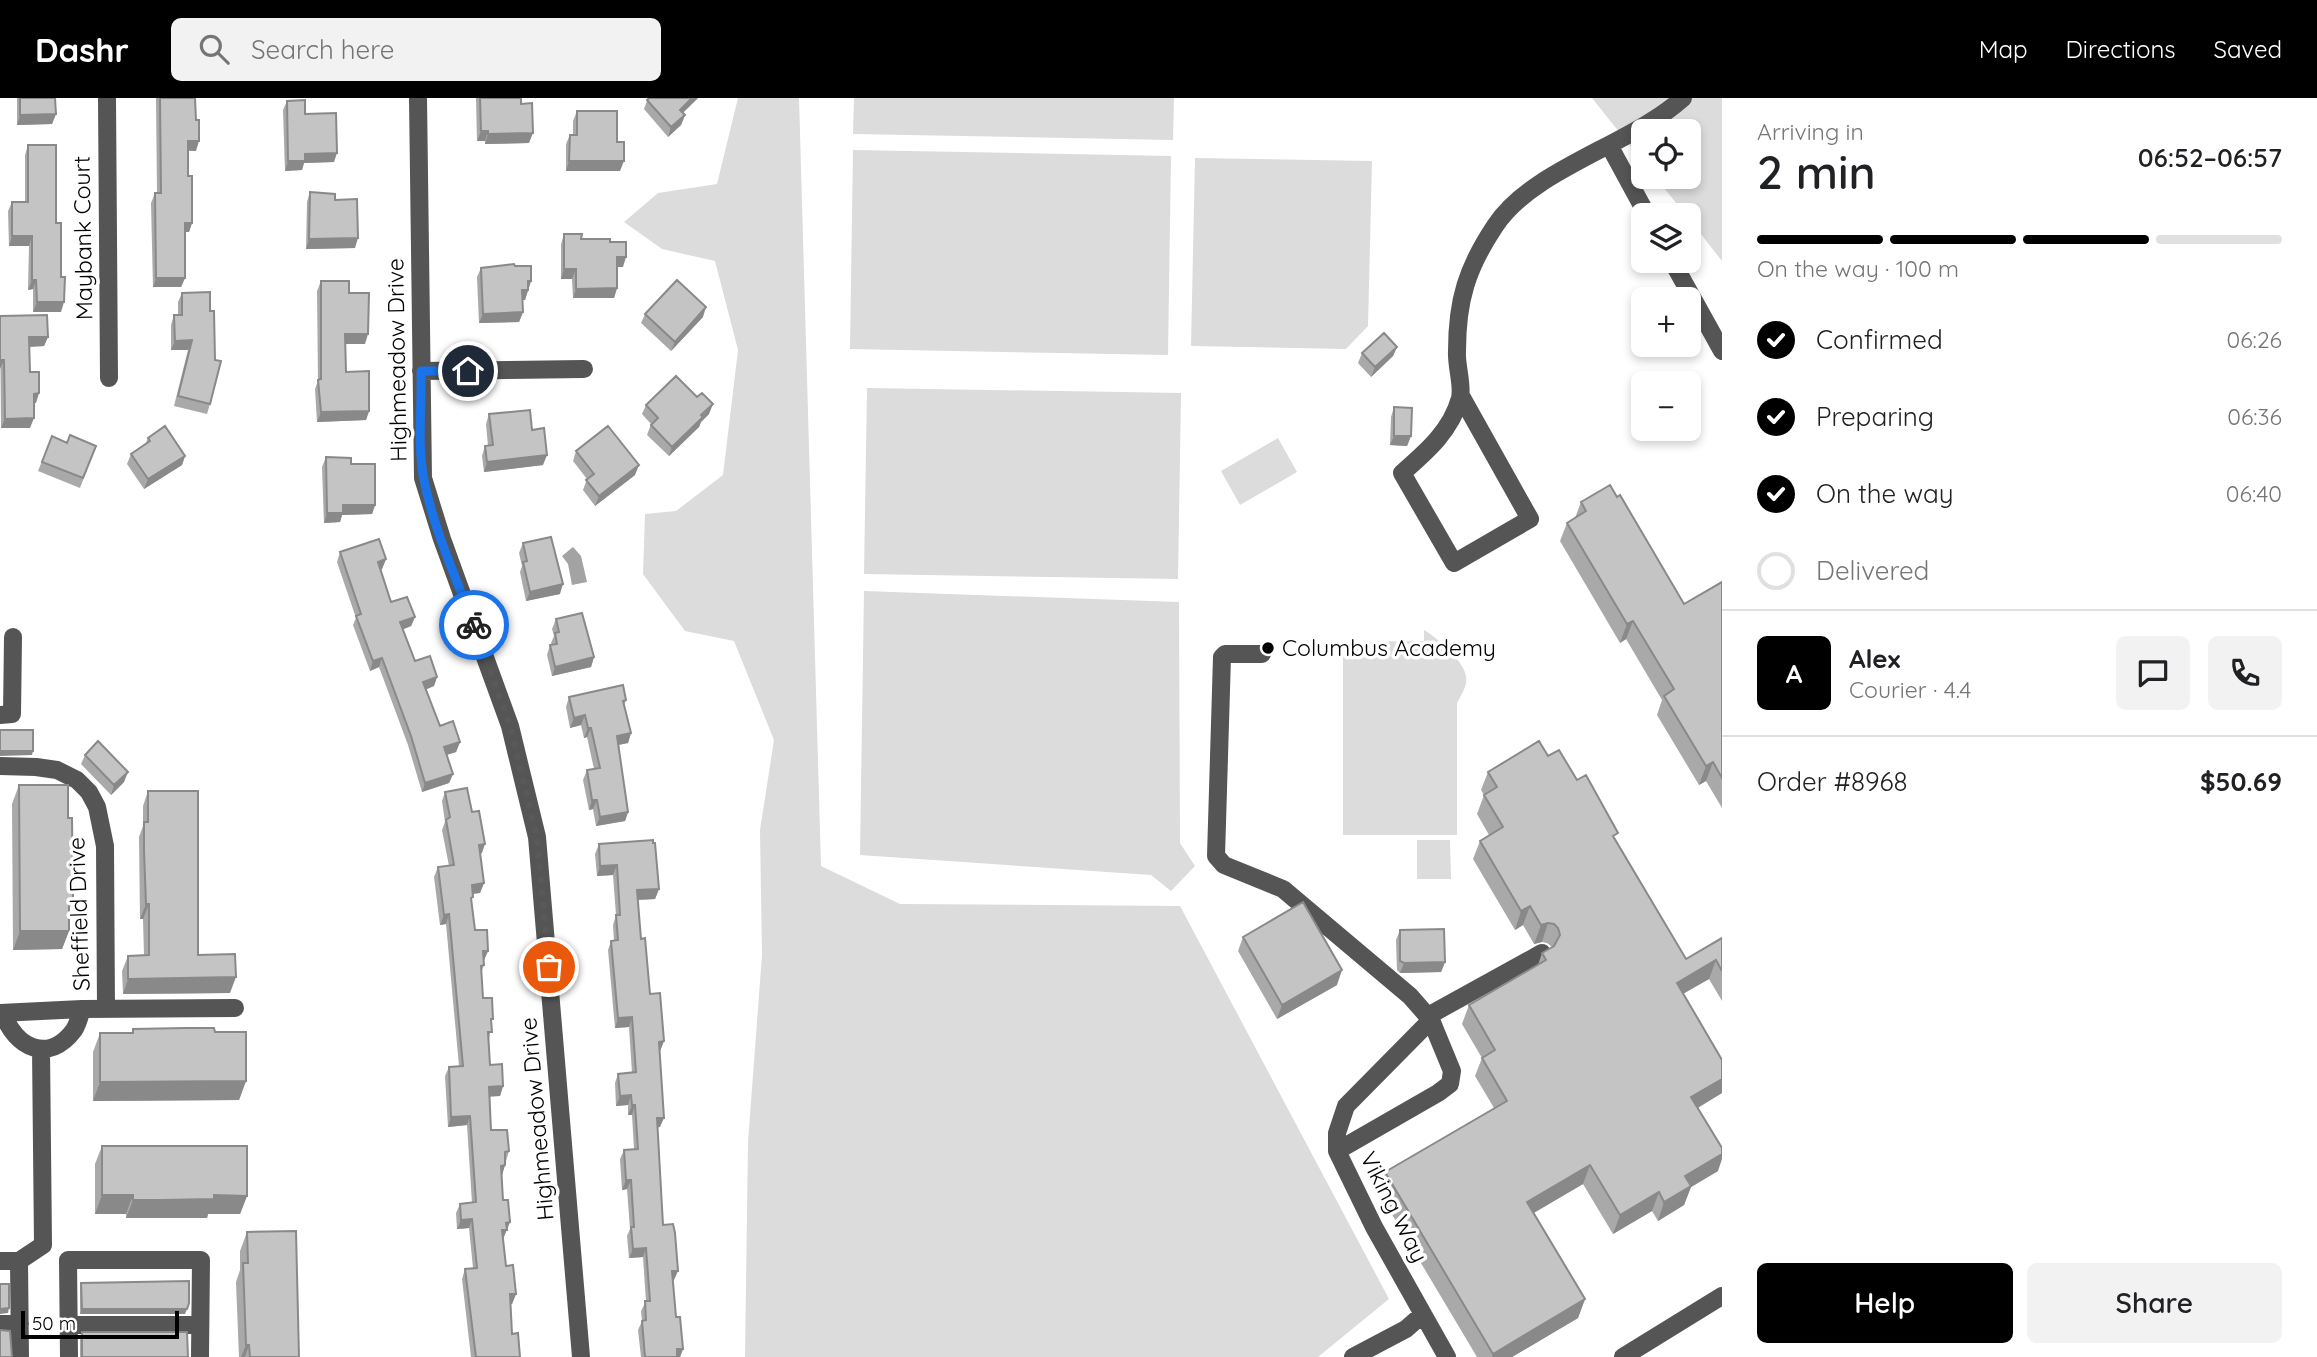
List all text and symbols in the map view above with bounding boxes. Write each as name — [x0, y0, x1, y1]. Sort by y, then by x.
search box — [171, 18, 661, 81]
text: Dashr — [35, 29, 129, 70]
icon: search — [195, 30, 233, 68]
text: Search here — [251, 33, 394, 66]
text: Map — [1979, 34, 2028, 64]
text: Directions — [2066, 34, 2176, 64]
text: Saved — [2214, 34, 2282, 64]
text: Arriving in — [1757, 117, 1864, 146]
map controls — [1631, 119, 1701, 441]
button: locate — [1631, 119, 1701, 189]
text: 06:52–06:57 — [2138, 141, 2282, 174]
text: 2 min — [1757, 143, 1876, 201]
street label: Maybank Court — [67, 155, 98, 320]
button: layers — [1631, 203, 1701, 273]
text: On the way · 100 m — [1757, 254, 1959, 283]
street label: Highmeadow Drive — [380, 258, 413, 462]
button: + — [1631, 287, 1701, 357]
icon: check — [1757, 321, 1795, 359]
text: Confirmed — [1816, 323, 1943, 356]
text: 06:26 — [2227, 325, 2282, 354]
pin — [438, 341, 498, 401]
icon: home — [449, 352, 487, 390]
button: − — [1631, 371, 1701, 441]
icon: check — [1757, 398, 1795, 436]
text: Preparing — [1816, 400, 1934, 433]
text: 06:36 — [2227, 402, 2282, 431]
icon: check — [1757, 475, 1795, 513]
text: On the way — [1816, 477, 1954, 510]
text: 06:40 — [2226, 479, 2282, 508]
text: Delivered — [1816, 554, 1929, 587]
courier — [439, 590, 509, 660]
icon: bike — [455, 606, 493, 644]
place label: Columbus Academy — [1282, 633, 1496, 662]
button: chat — [2116, 636, 2190, 710]
button: phone — [2208, 636, 2282, 710]
marker: Columbus Academy — [1260, 640, 1276, 656]
text: Alex — [1849, 642, 1900, 675]
text: A — [1786, 657, 1802, 690]
text: Courier · 4.4 — [1849, 675, 1971, 704]
text: Order #8968 — [1757, 765, 1908, 798]
text: $50.69 — [2200, 765, 2282, 798]
street label: Sheffield Drive — [61, 837, 96, 992]
pin — [519, 937, 579, 997]
icon: bag — [530, 948, 568, 986]
street label: Highmeadow Drive — [513, 1016, 560, 1222]
street label: Viking Way — [1354, 1147, 1435, 1267]
button: Help — [1757, 1263, 2013, 1343]
button: Share — [2027, 1263, 2282, 1343]
scale bar — [21, 1308, 178, 1340]
text: 50 m — [32, 1311, 76, 1335]

